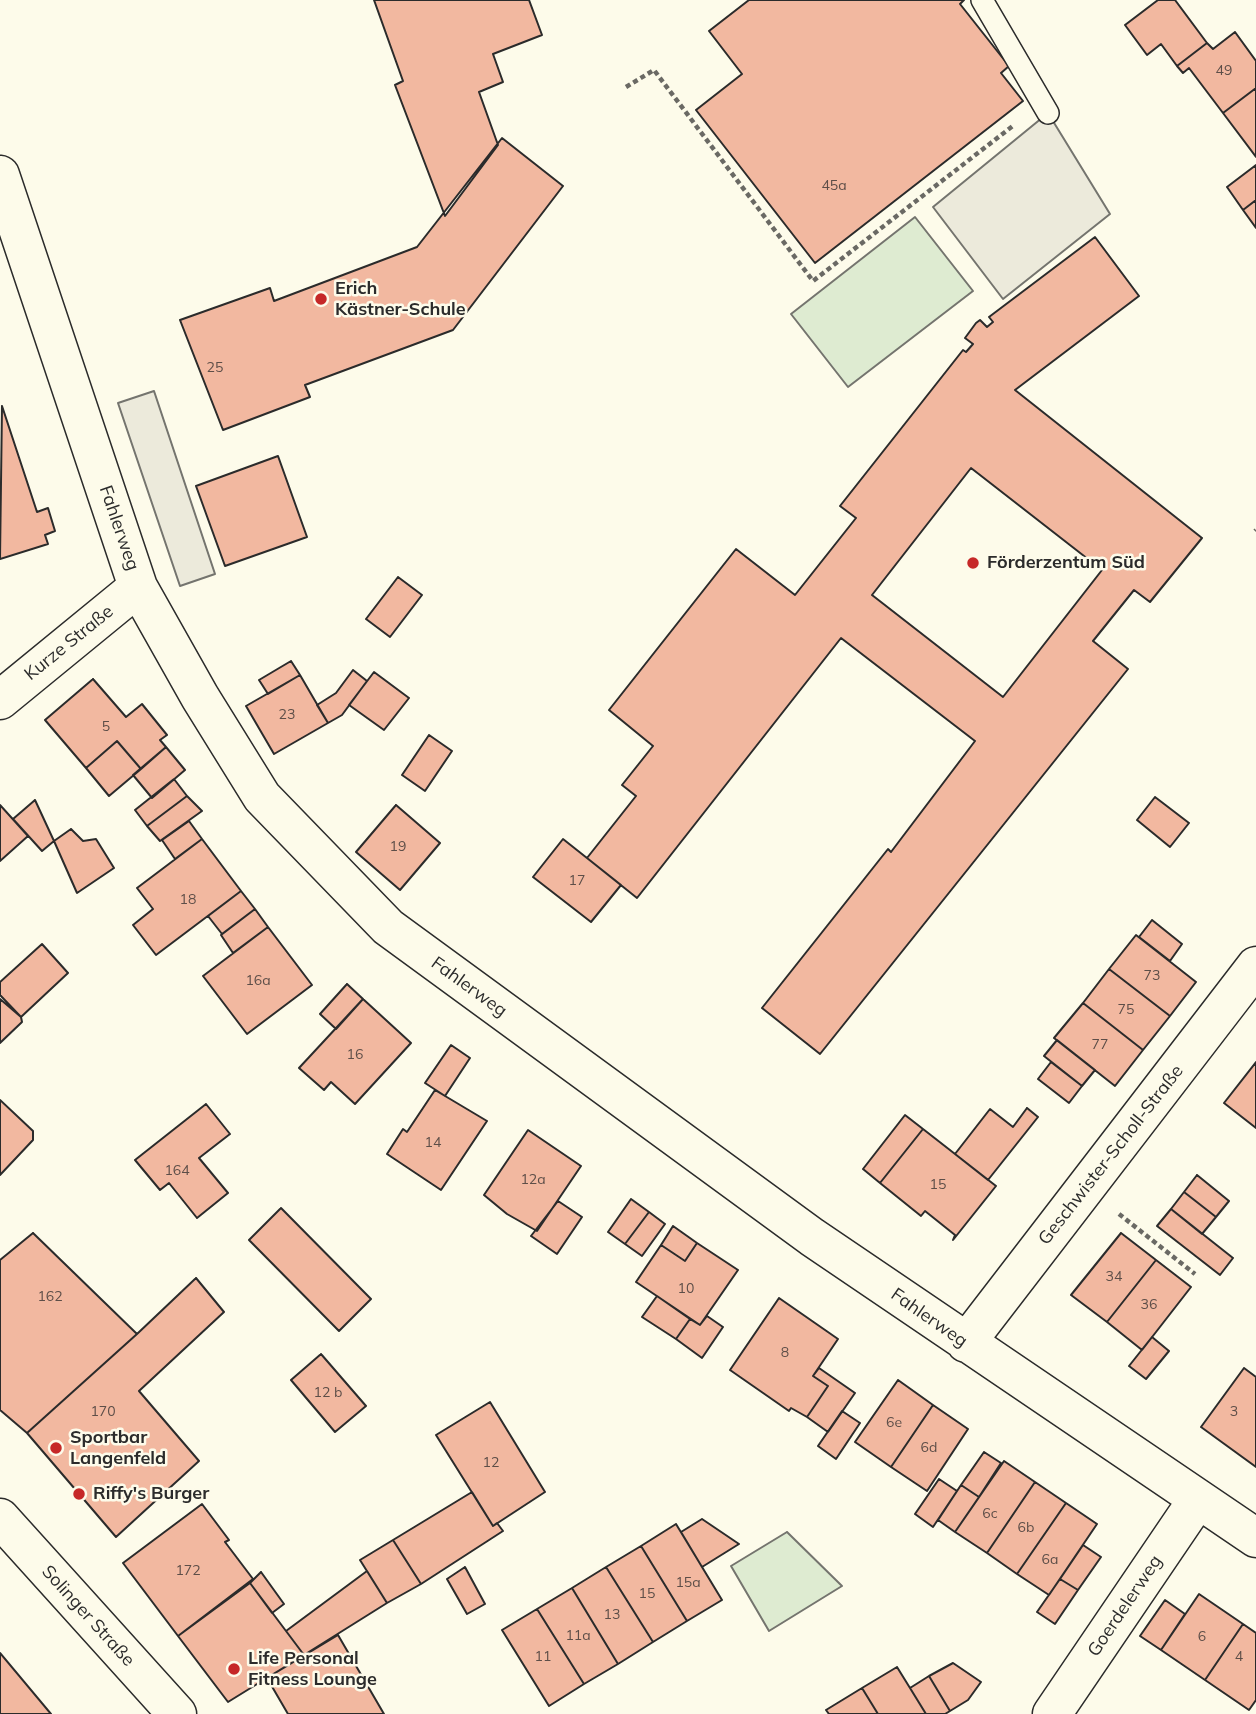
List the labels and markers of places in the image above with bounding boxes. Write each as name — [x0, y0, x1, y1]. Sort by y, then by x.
place label: Erich Kästner-Schule — [335, 278, 466, 320]
marker: Erich Kästner-Schule — [313, 291, 329, 307]
place label: Förderzentum Süd — [987, 552, 1145, 574]
marker: Förderzentum Süd — [965, 555, 981, 571]
place label: Sportbar Langenfeld — [70, 1427, 166, 1470]
marker: Sportbar Langenfeld — [48, 1440, 64, 1456]
place label: Riffy's Burger — [93, 1483, 209, 1505]
marker: Riffy's Burger — [71, 1486, 87, 1502]
place label: Life Personal Fitness Lounge — [248, 1648, 377, 1690]
marker: Life Personal Fitness Lounge — [226, 1661, 242, 1677]

